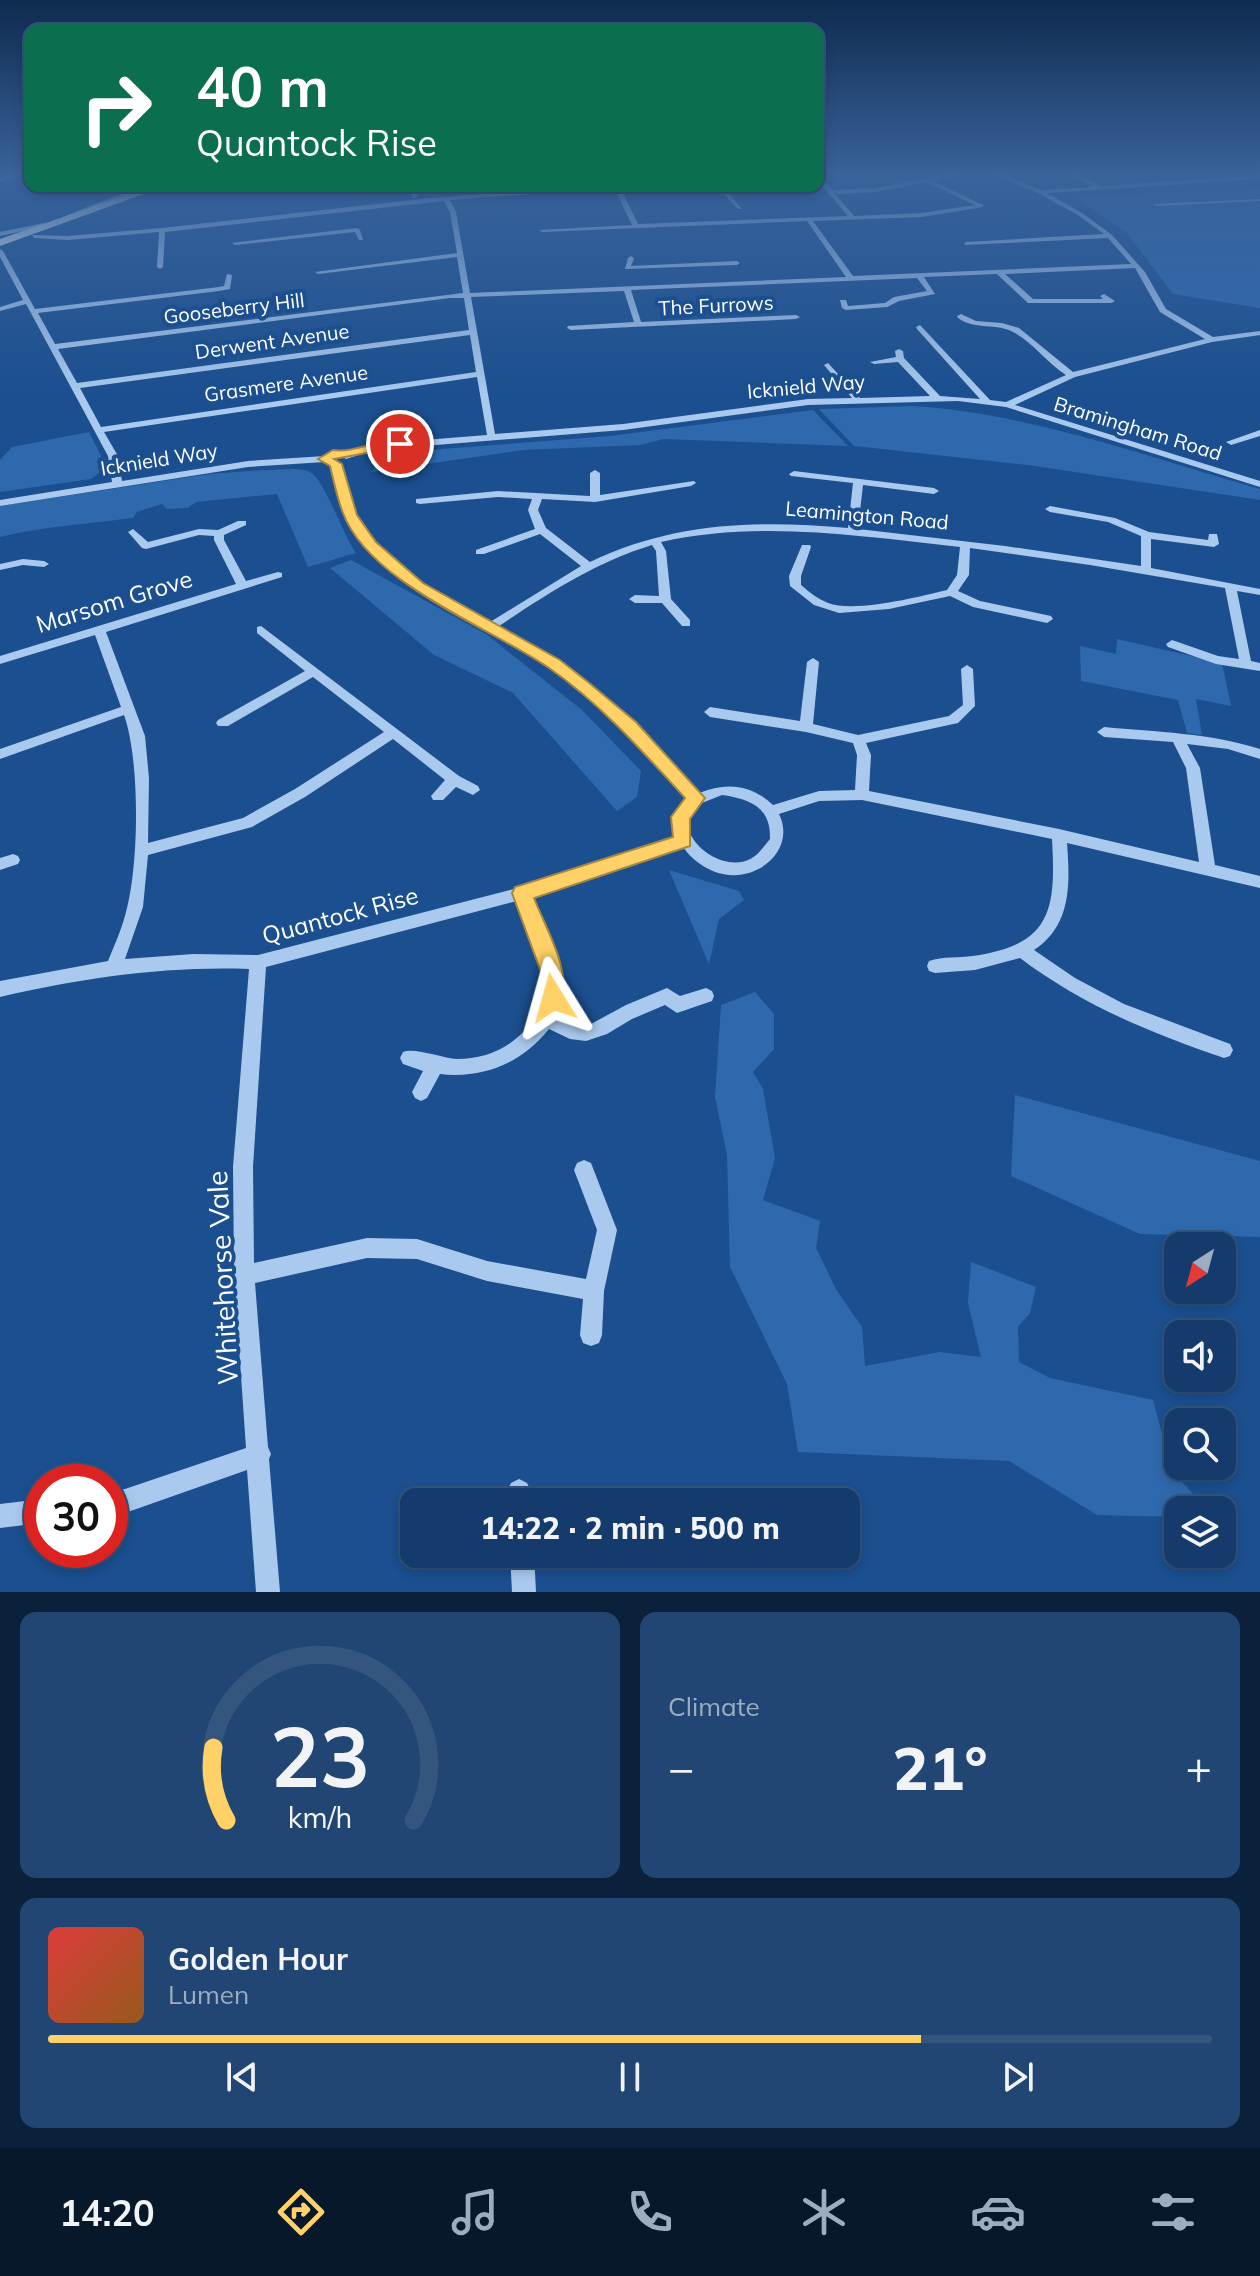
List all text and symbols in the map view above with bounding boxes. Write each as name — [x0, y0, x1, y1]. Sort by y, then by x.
text: 40 m — [196, 51, 329, 121]
icon: right — [64, 56, 168, 160]
text: Quantock Rise — [196, 120, 437, 165]
street label: Gooseberry Hill — [162, 287, 306, 329]
street label: The Furrows — [658, 290, 774, 320]
street label: Derwent Avenue — [193, 318, 351, 364]
street label: Grasmere Avenue — [203, 359, 369, 407]
street label: Icknield Way — [746, 368, 866, 404]
street label: Bramingham Road — [1051, 391, 1225, 465]
pin — [366, 410, 434, 478]
icon: arrive — [378, 422, 422, 466]
street label: Icknield Way — [99, 437, 220, 481]
street label: Leamington Road — [784, 495, 950, 535]
street label: Marsom Grove — [32, 563, 196, 639]
street label: Quantock Rise — [259, 880, 421, 950]
position arrow — [511, 956, 595, 1040]
street label: Whitehorse Vale — [199, 1170, 245, 1386]
north arrow — [1164, 1232, 1236, 1304]
map controls — [1164, 1232, 1236, 1568]
button: sound — [1164, 1320, 1236, 1392]
button: search — [1164, 1408, 1236, 1480]
speed limit sign: 30 — [24, 1464, 128, 1568]
button: layers — [1164, 1496, 1236, 1568]
text: 14:22 · 2 min · 500 m — [480, 1509, 780, 1547]
text: Climate — [668, 1690, 760, 1723]
text: 23 — [270, 1703, 370, 1808]
text: 21° — [892, 1730, 988, 1805]
text: − — [668, 1740, 694, 1795]
text: + — [1186, 1740, 1212, 1795]
text: km/h — [288, 1799, 352, 1835]
text: Golden Hour — [168, 1940, 348, 1978]
text: Lumen — [168, 1978, 249, 2011]
icon: previous — [220, 2055, 264, 2099]
icon: pause — [608, 2055, 652, 2099]
icon: next — [996, 2055, 1040, 2099]
icon: directions — [273, 2184, 329, 2240]
icon: music — [447, 2184, 503, 2240]
icon: phone — [622, 2184, 678, 2240]
icon: climate — [796, 2184, 852, 2240]
icon: car — [970, 2184, 1026, 2240]
icon: filters — [1145, 2184, 1201, 2240]
text: 14:20 — [59, 2190, 155, 2235]

